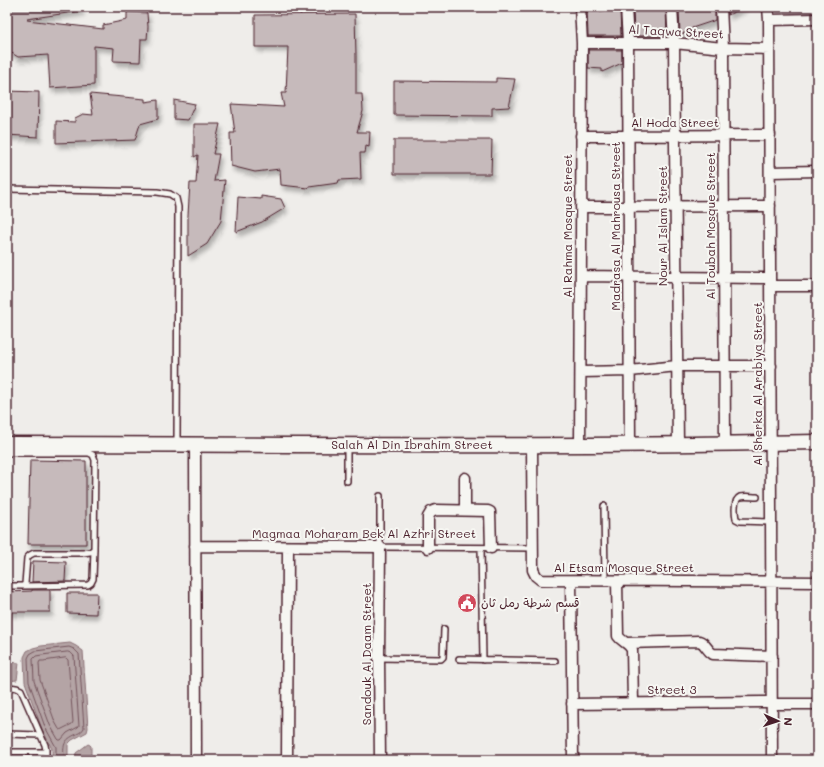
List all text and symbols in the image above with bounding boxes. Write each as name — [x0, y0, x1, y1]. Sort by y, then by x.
street label: Al Taqwa Street — [628, 21, 724, 41]
street label: Al Hoda Street — [631, 114, 719, 130]
street label: Madrasa Al Mahrousa Street — [607, 141, 623, 311]
street label: Al Toubah Mosque Street — [702, 152, 718, 300]
street label: Al Rahma Mosque Street — [559, 154, 575, 298]
street label: Nour Al Islam Street — [654, 166, 670, 286]
street label: Al Sherka Al Arabiya Street — [749, 302, 765, 466]
street label: Salah Al Din Ibrahim Street — [331, 436, 493, 452]
street label: Magmaa Moharam Bek Al Azhri Street — [252, 525, 476, 541]
street label: Al Etsam Mosque Street — [554, 559, 694, 575]
street label: Sandouk Al Daam Street — [358, 583, 374, 725]
public building icon: قسم شرطة رمل ثان — [456, 592, 478, 614]
place label: قسم شرطة رمل ثان — [481, 594, 580, 612]
street label: Street 3 — [647, 681, 697, 697]
north arrow — [758, 701, 798, 741]
text: N — [781, 717, 796, 726]

